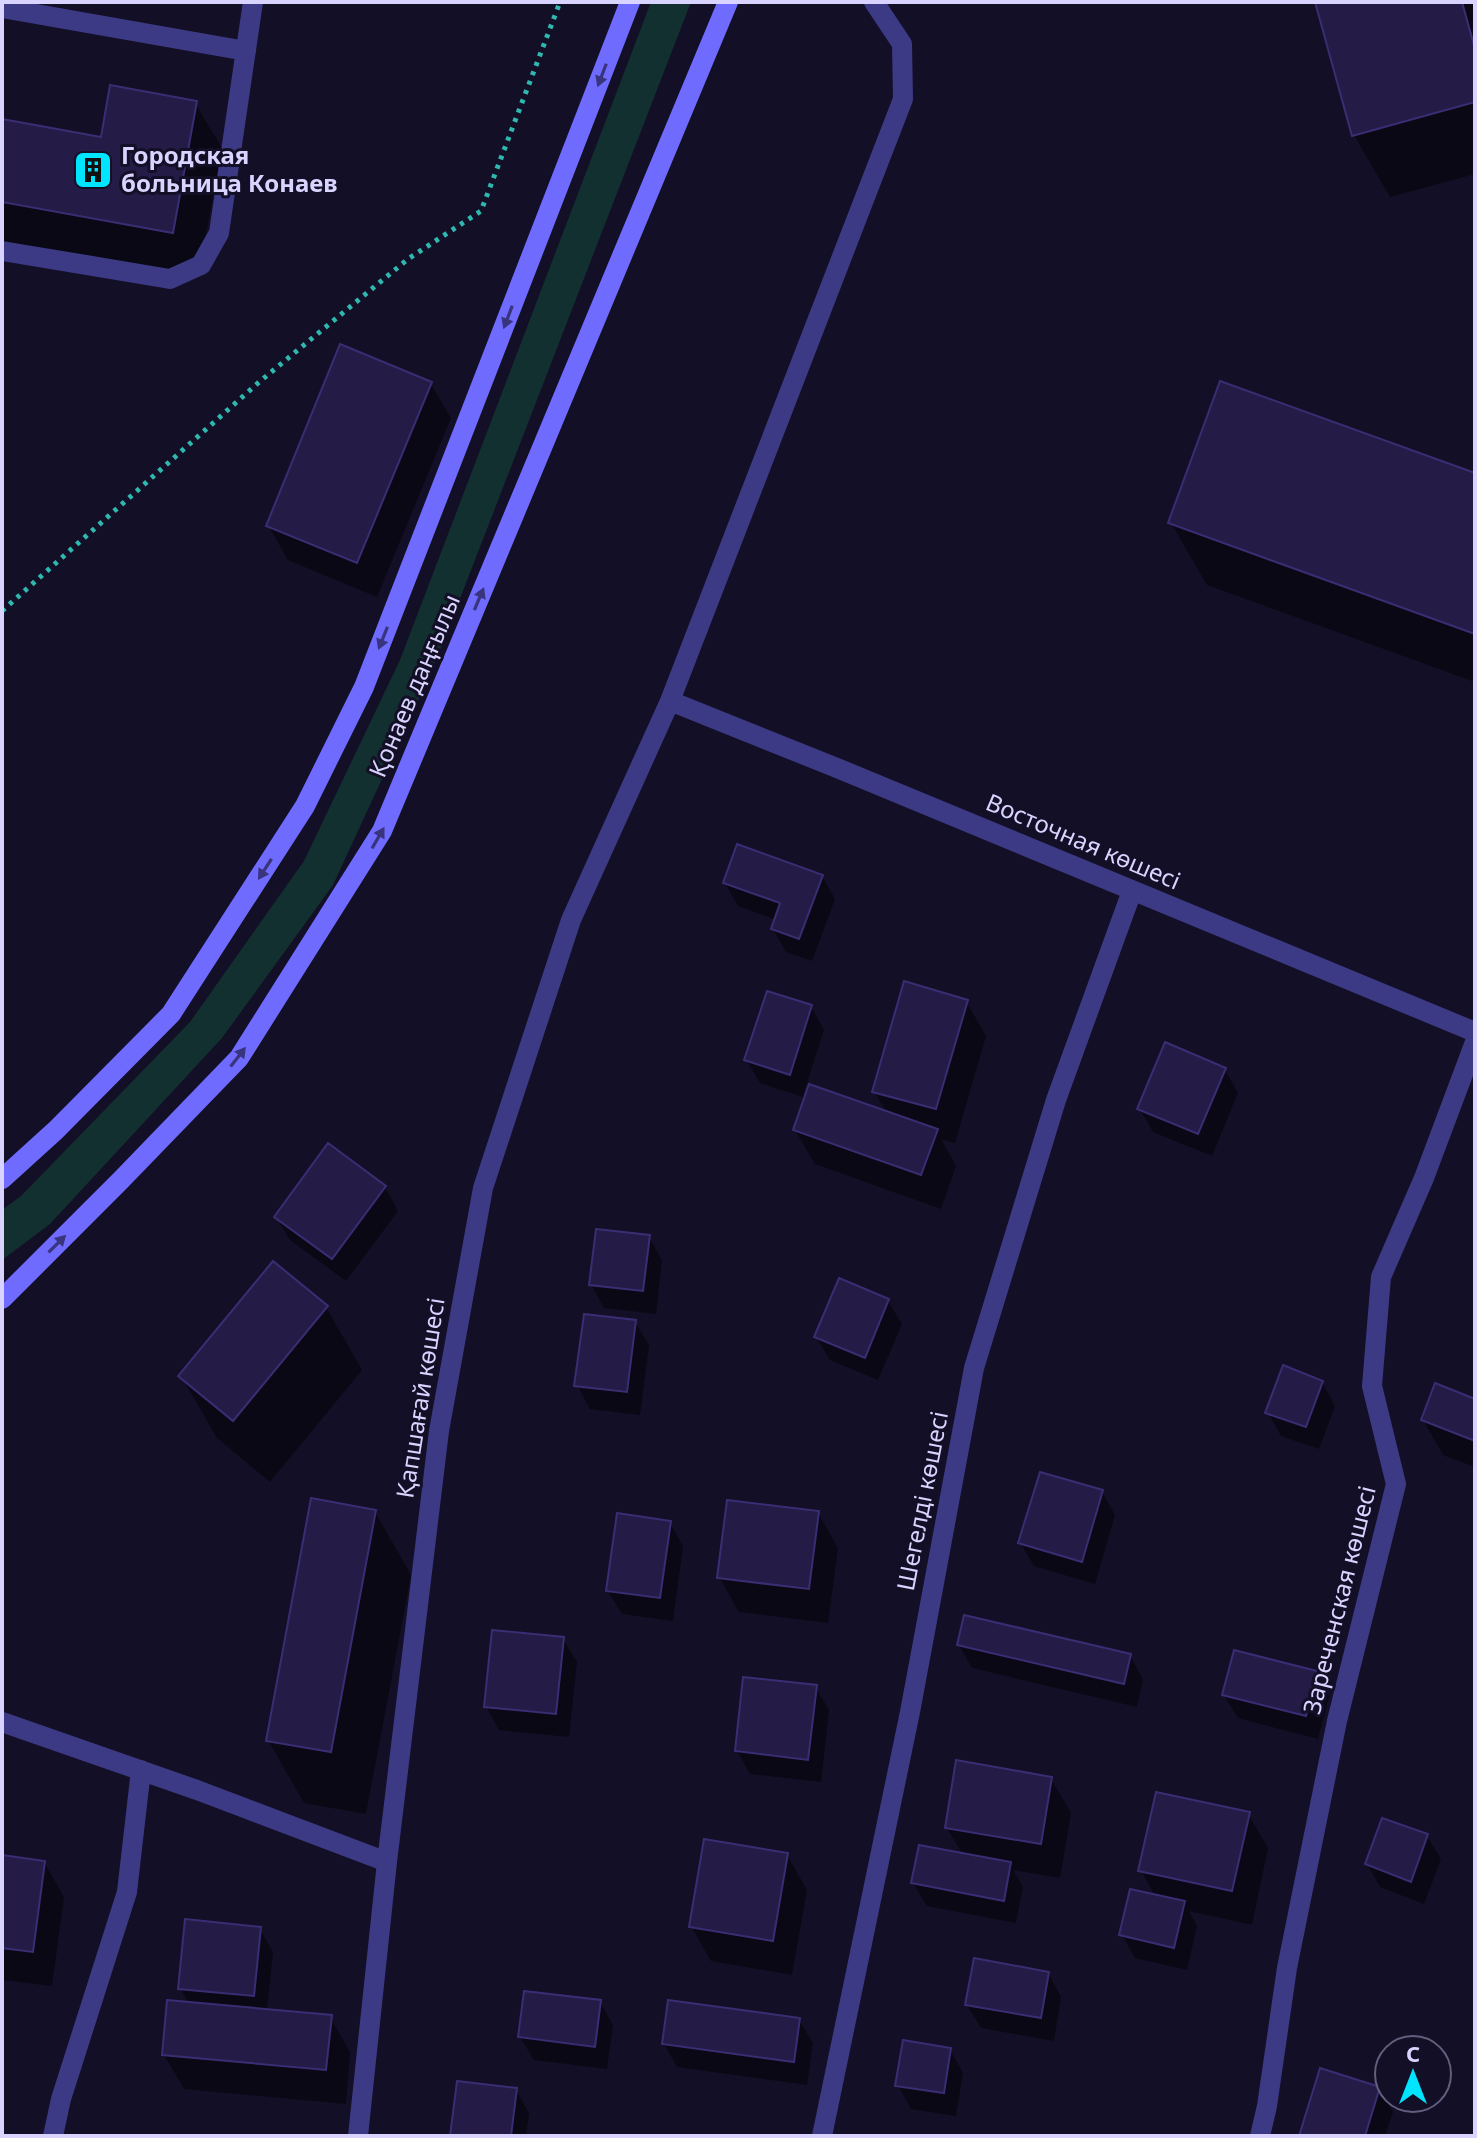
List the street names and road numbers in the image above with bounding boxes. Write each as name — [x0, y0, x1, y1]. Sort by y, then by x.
street label: Қонаев даңғылы — [360, 589, 467, 782]
street label: Восточная көшесі — [981, 785, 1186, 897]
street label: Қапшағай көшесі — [387, 1295, 452, 1500]
street label: Шегелді көшесі — [888, 1408, 955, 1593]
street label: Зареченская көшесі — [1294, 1482, 1383, 1717]

